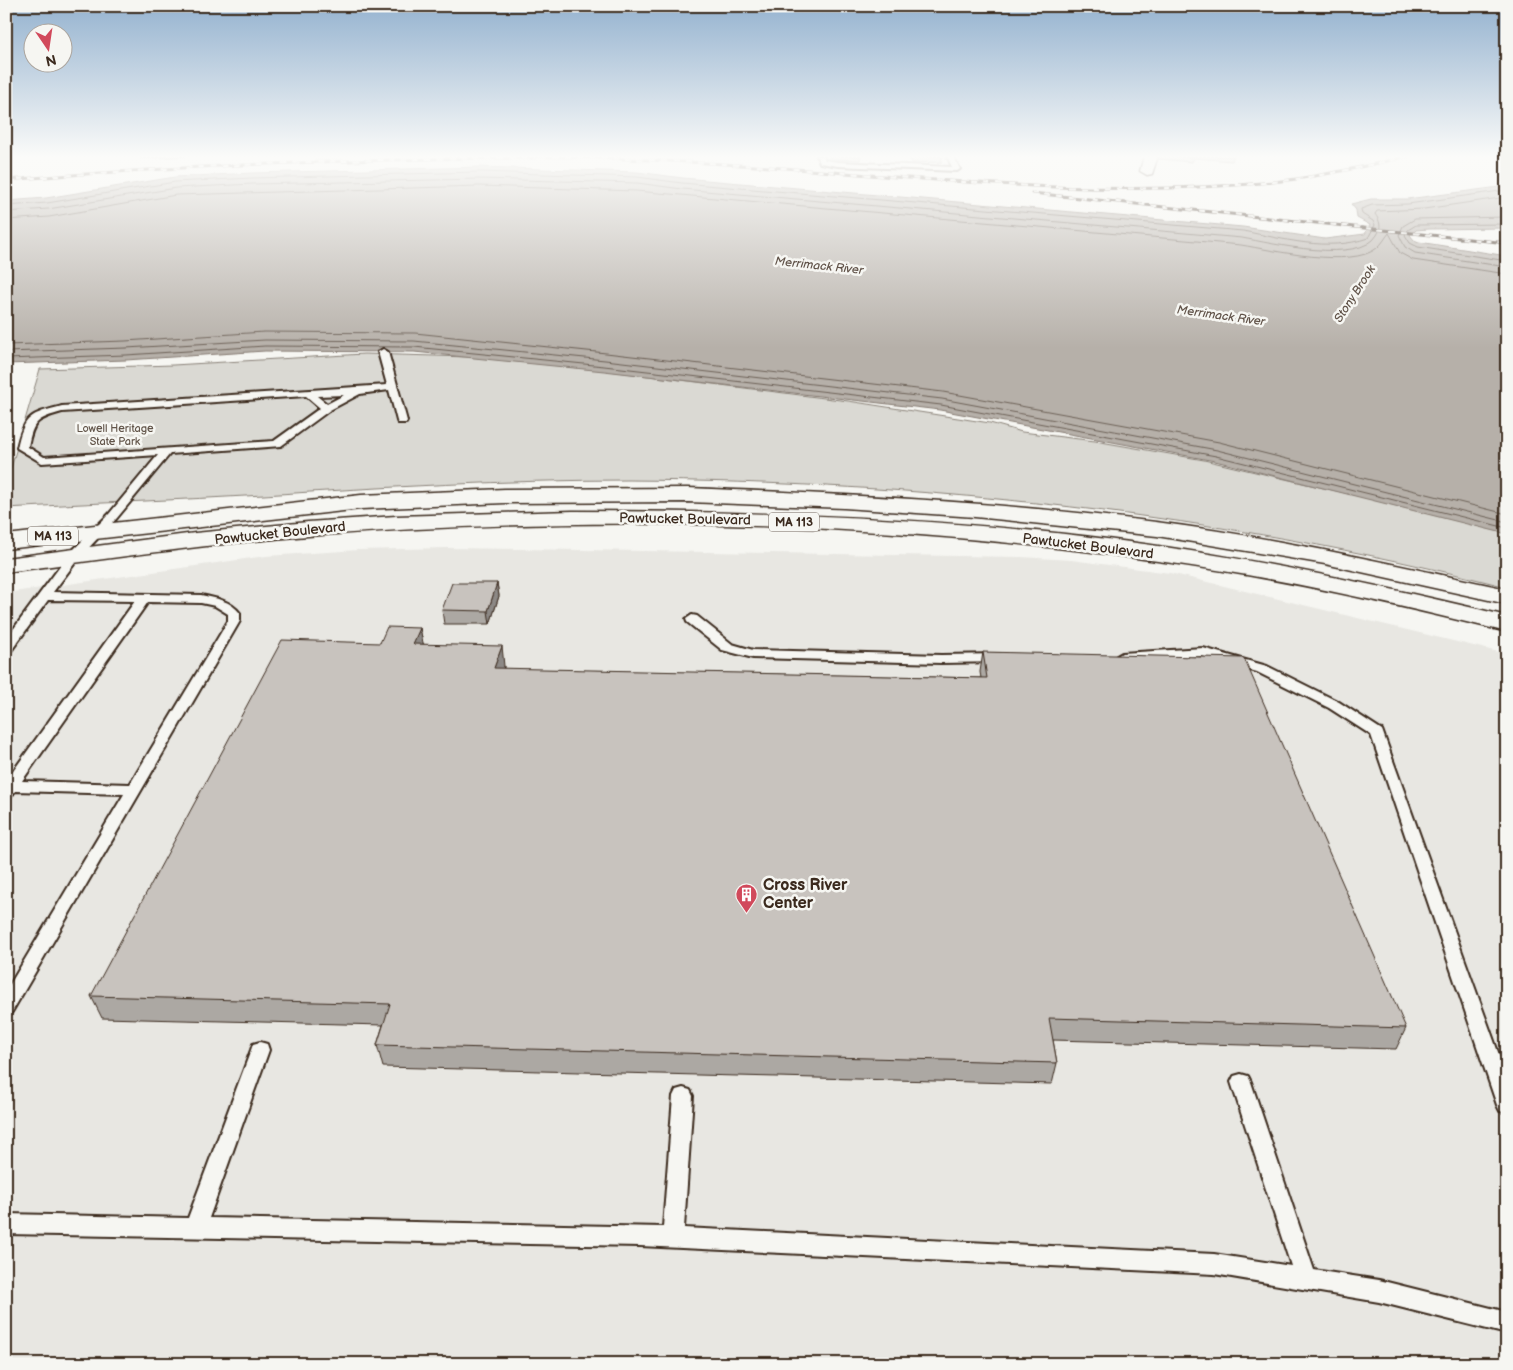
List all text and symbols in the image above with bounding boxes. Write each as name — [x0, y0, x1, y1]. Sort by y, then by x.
north arrow — [22, 22, 72, 72]
text: N — [44, 51, 58, 70]
water label: Merrimack River — [774, 254, 866, 278]
water label: Stony Brook — [1331, 262, 1380, 325]
water label: Merrimack River — [1176, 302, 1268, 330]
park label: Lowell Heritage State Park — [76, 422, 154, 448]
street label: Pawtucket Boulevard — [619, 509, 751, 529]
road number: MA 113 — [769, 512, 819, 532]
street label: Pawtucket Boulevard — [214, 518, 346, 548]
road number: MA 113 — [28, 526, 78, 546]
street label: Pawtucket Boulevard — [1022, 530, 1154, 562]
place label: Cross River Center — [763, 876, 848, 913]
building icon: Cross River Center — [735, 882, 759, 913]

